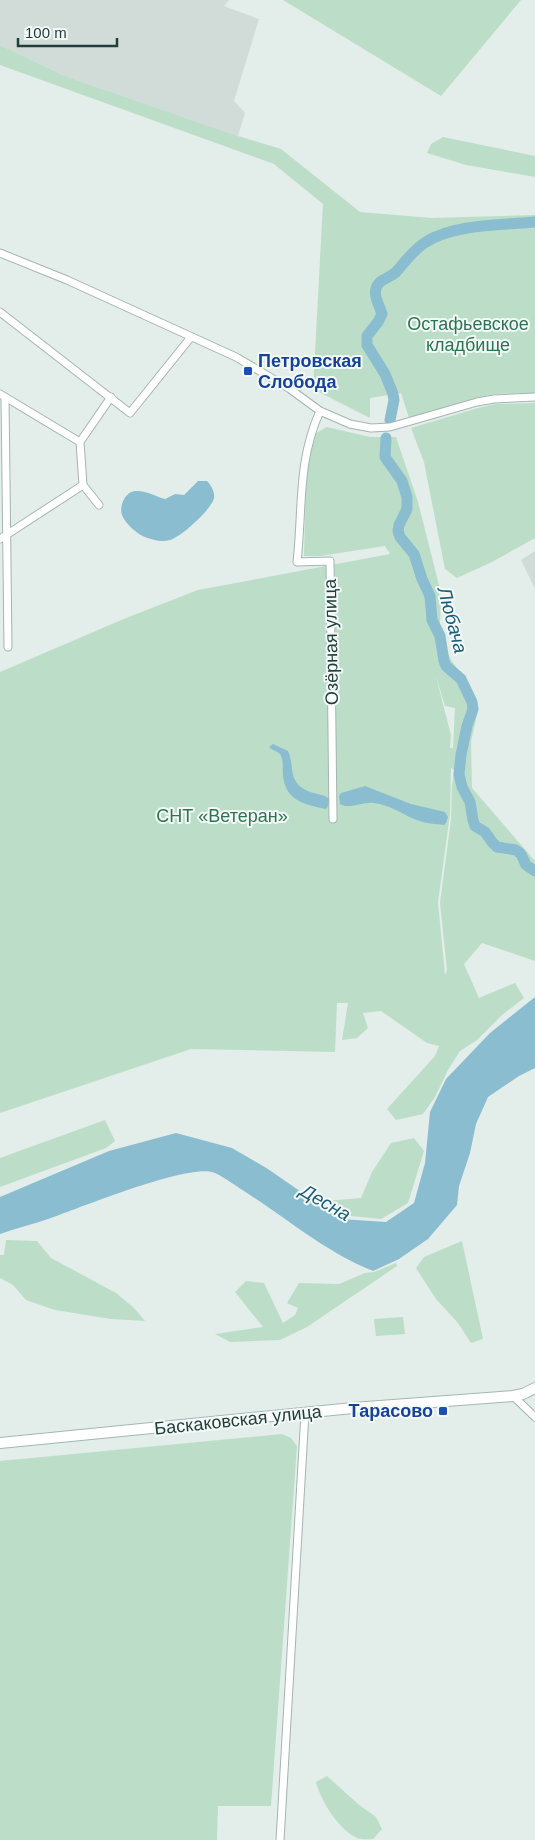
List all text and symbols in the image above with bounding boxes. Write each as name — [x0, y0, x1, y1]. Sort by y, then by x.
scale bar — [18, 15, 116, 47]
text: 100 m — [25, 24, 67, 41]
park label: Остафьевское кладбище — [407, 314, 529, 355]
place label: Петровская Слобода — [258, 351, 362, 392]
marker: Петровская Слобода — [242, 365, 254, 377]
street label: Озёрная улица — [320, 578, 342, 705]
water label: Любача — [433, 583, 471, 656]
park label: СНТ «Ветеран» — [156, 806, 288, 826]
water label: Десна — [295, 1179, 354, 1225]
street label: Баскаковская улица — [153, 1401, 324, 1439]
place label: Тарасово — [349, 1401, 433, 1421]
marker: Тарасово — [437, 1405, 449, 1417]

